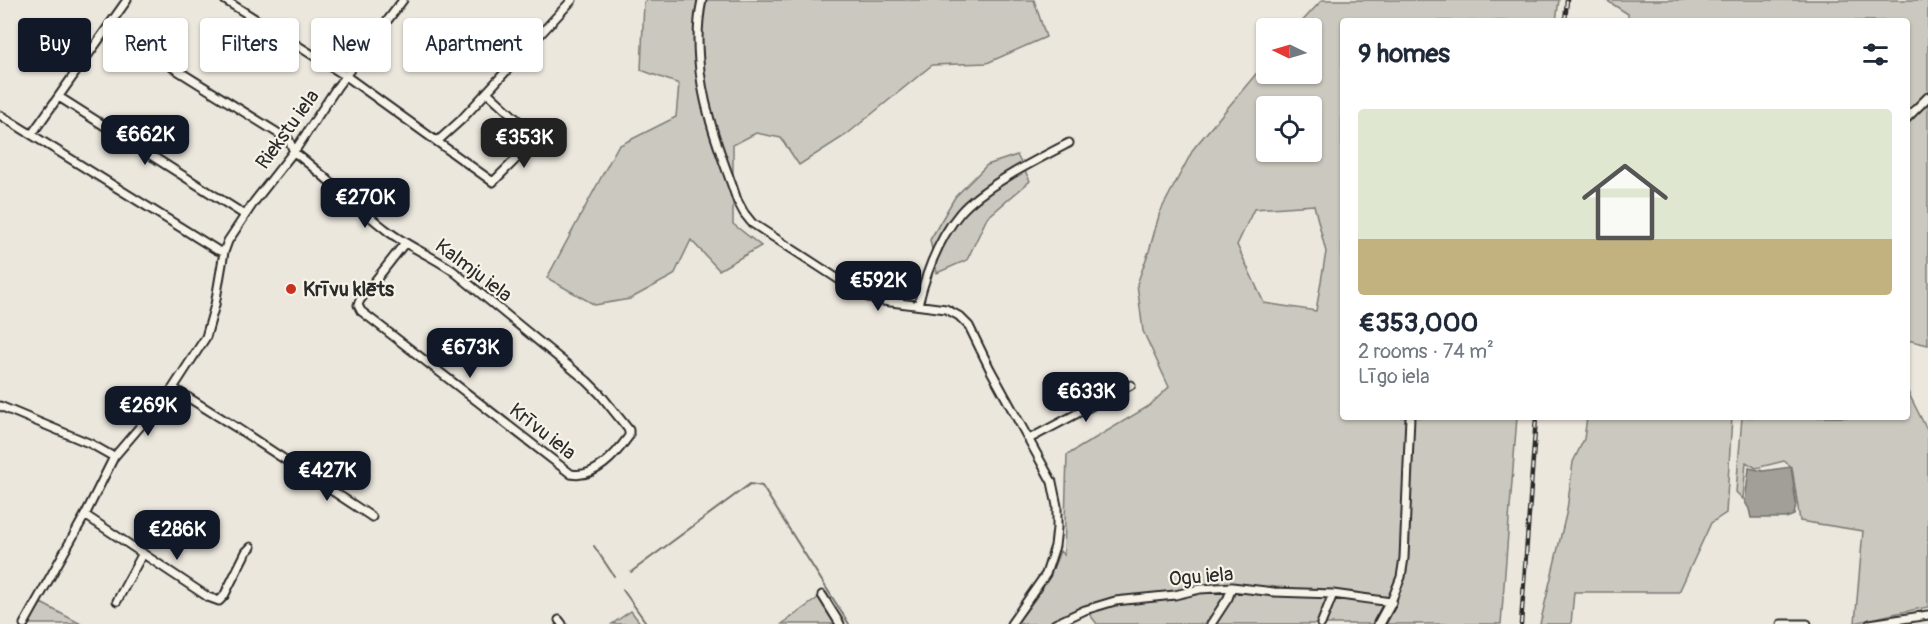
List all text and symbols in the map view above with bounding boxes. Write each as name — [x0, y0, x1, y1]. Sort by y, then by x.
chip: Buy — [18, 18, 91, 72]
chip: Rent — [103, 18, 188, 72]
chip: Filters — [200, 18, 299, 72]
chip: New — [311, 18, 391, 72]
chip: Apartment — [403, 18, 543, 72]
north arrow — [1256, 18, 1322, 84]
map controls — [1256, 18, 1322, 162]
text: 9 homes — [1358, 38, 1450, 70]
icon: filters — [1859, 38, 1892, 71]
street label: Riekstu iela — [250, 85, 325, 174]
button: locate — [1256, 96, 1322, 162]
pin: €662K — [103, 115, 187, 166]
pin: €353K — [482, 118, 566, 169]
text: €662K — [115, 122, 175, 147]
text: €353K — [495, 125, 553, 150]
icon: home — [1571, 148, 1679, 256]
pin: €270K — [323, 178, 407, 229]
text: €270K — [335, 185, 395, 210]
street label: Kalmju iela — [430, 233, 517, 307]
pin: €592K — [836, 261, 920, 312]
text: €592K — [849, 268, 907, 293]
place label: Krīvu klēts — [303, 277, 394, 302]
marker: Krīvu klēts — [284, 282, 298, 296]
text: €353,000 — [1358, 307, 1478, 339]
pin: €673K — [428, 328, 512, 379]
text: €673K — [441, 335, 499, 360]
text: 2 rooms · 74 m² — [1358, 339, 1494, 364]
text: Līgo iela — [1358, 364, 1430, 389]
pin: €633K — [1044, 372, 1128, 423]
text: €633K — [1056, 379, 1116, 404]
pin: €269K — [106, 386, 190, 437]
text: €269K — [119, 393, 177, 418]
street label: Krīvu iela — [504, 398, 581, 465]
pin: €427K — [285, 451, 369, 502]
text: €427K — [298, 458, 356, 483]
pin: €286K — [135, 510, 219, 561]
text: €286K — [148, 517, 206, 542]
street label: Ogu iela — [1168, 561, 1234, 592]

